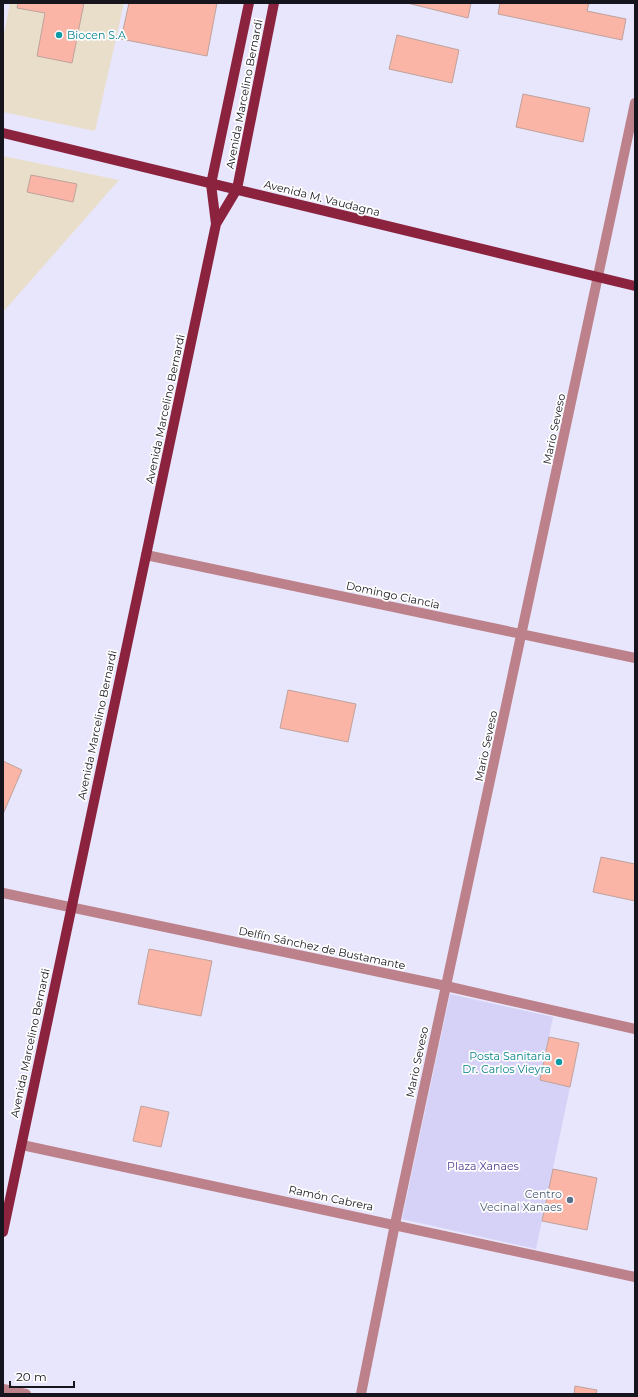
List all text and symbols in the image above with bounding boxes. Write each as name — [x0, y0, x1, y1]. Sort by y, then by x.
street label: Avenida Marcelino Bernardi — [223, 18, 265, 170]
place label: Biocen S.A — [67, 28, 126, 42]
marker: Biocen S.A — [54, 30, 64, 40]
street label: Avenida M. Vaudagna — [262, 177, 382, 219]
street label: Avenida Marcelino Bernardi — [142, 333, 188, 485]
street label: Mario Seveso — [540, 392, 568, 466]
street label: Domingo Ciancia — [345, 578, 441, 612]
street label: Avenida Marcelino Bernardi — [74, 649, 120, 801]
street label: Mario Seveso — [472, 709, 500, 783]
street label: Delfín Sánchez de Bustamante — [237, 923, 407, 973]
street label: Avenida Marcelino Bernardi — [7, 967, 53, 1119]
street label: Mario Seveso — [403, 1025, 431, 1099]
place label: Posta Sanitaria Dr. Carlos Vieyra — [462, 1049, 551, 1076]
marker: Posta Sanitaria Dr. Carlos Vieyra — [554, 1057, 564, 1067]
park label: Plaza Xanaes — [447, 1159, 520, 1173]
street label: Ramón Cabrera — [287, 1182, 375, 1214]
place label: Centro Vecinal Xanaes — [480, 1187, 563, 1214]
marker: Centro Vecinal Xanaes — [565, 1195, 575, 1205]
scale bar — [10, 1363, 74, 1389]
text: 20 m — [16, 1369, 47, 1384]

